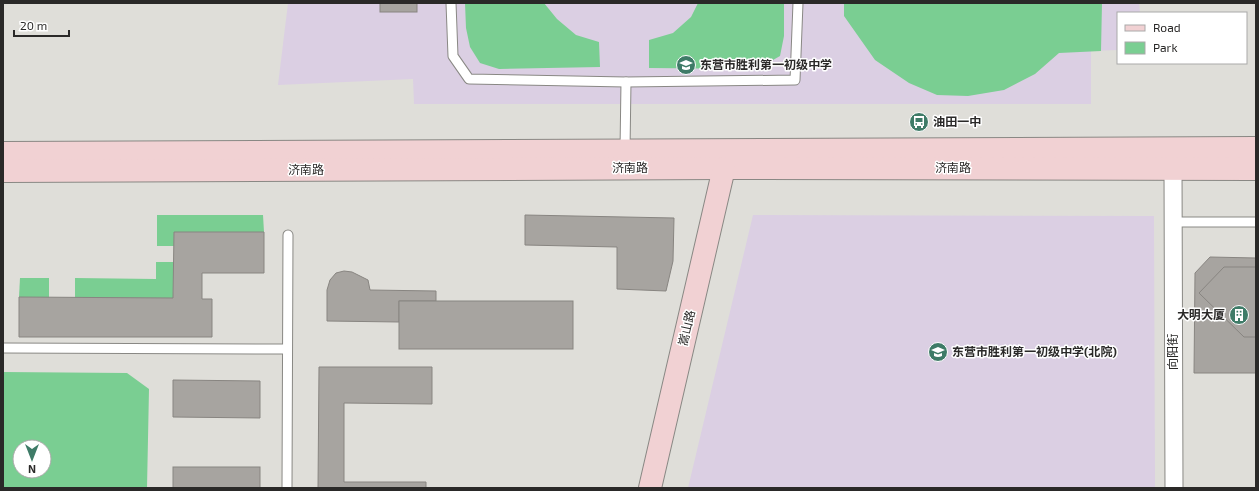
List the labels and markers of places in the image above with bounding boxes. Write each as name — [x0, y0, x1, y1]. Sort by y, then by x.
school or university icon: 东营市胜利第一初级中学 — [675, 54, 697, 76]
place label: 东营市胜利第一初级中学 — [700, 57, 832, 71]
bus stop icon: 油田一中 — [908, 111, 930, 133]
place label: 油田一中 — [933, 114, 981, 128]
building icon: 大明大厦 — [1228, 304, 1250, 326]
place label: 大明大厦 — [1177, 307, 1225, 321]
school or university icon: 东营市胜利第一初级中学(北院) — [927, 341, 949, 363]
place label: 东营市胜利第一初级中学(北院) — [952, 344, 1117, 358]

